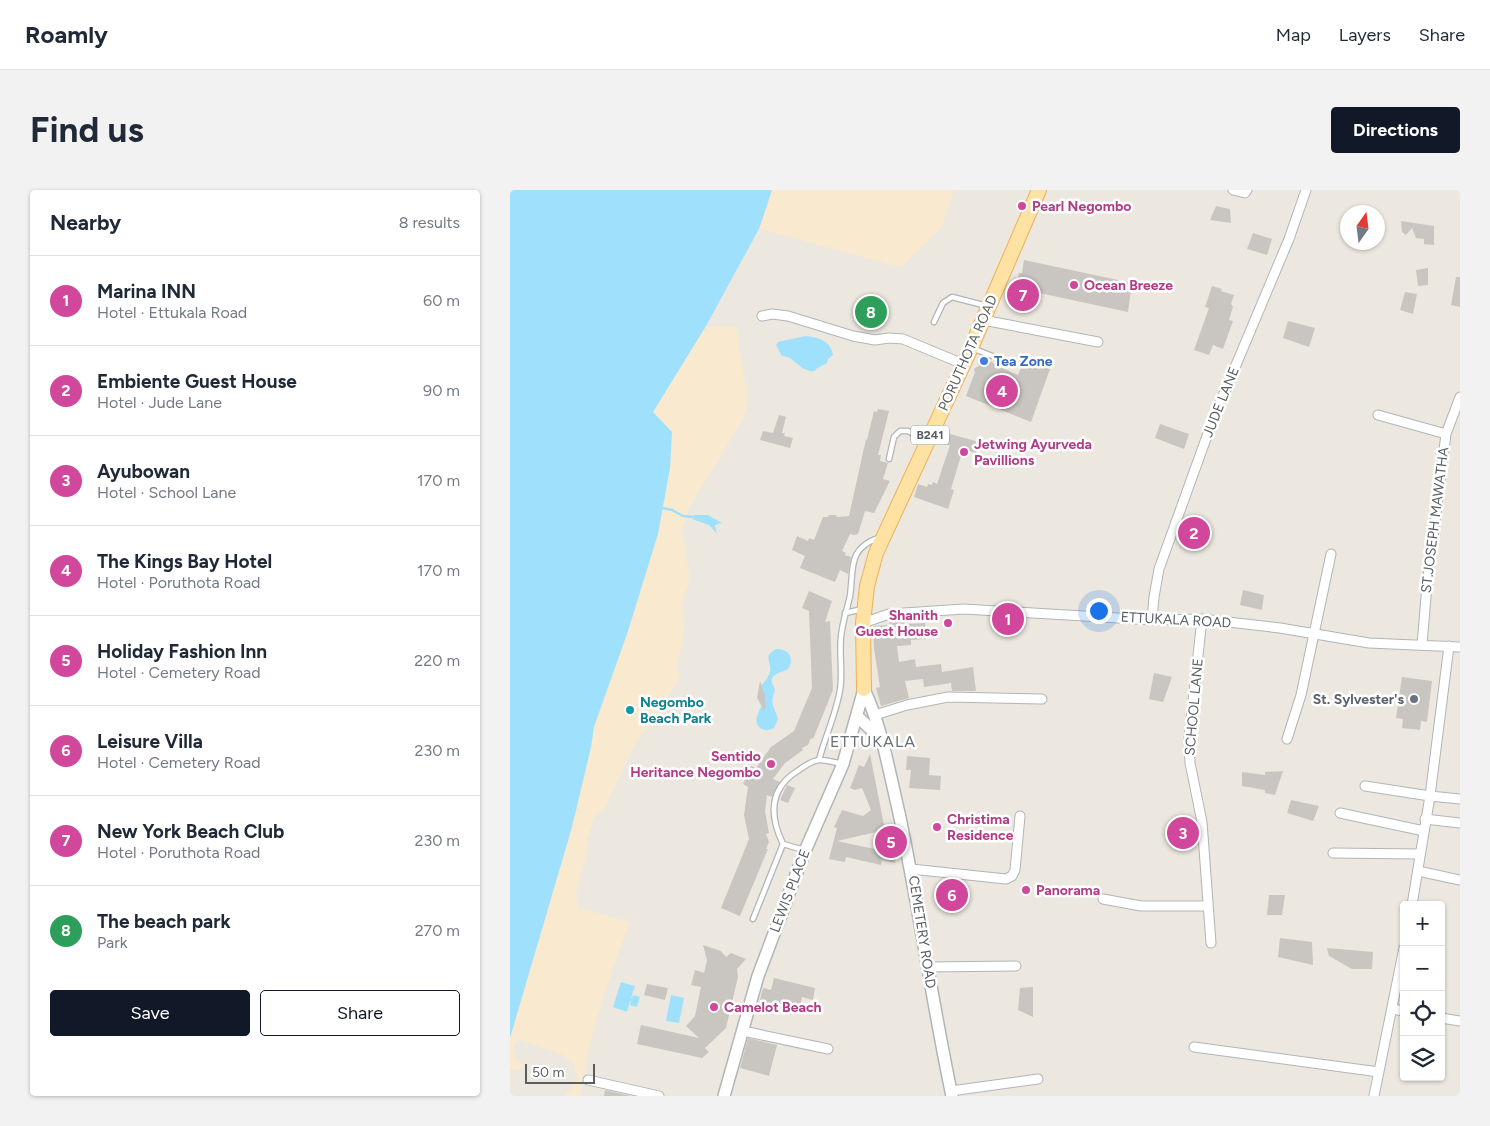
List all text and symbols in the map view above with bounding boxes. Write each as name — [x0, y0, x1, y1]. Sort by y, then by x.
text: Roamly — [25, 20, 108, 49]
text: Map — [1276, 24, 1311, 46]
text: Layers — [1339, 24, 1391, 46]
text: Share — [1419, 24, 1465, 46]
button: Directions — [1331, 107, 1460, 153]
text: Find us — [30, 109, 144, 151]
place label: Pearl Negombo — [1032, 198, 1131, 215]
marker: Pearl Negombo — [1016, 200, 1028, 212]
north arrow — [1340, 205, 1385, 250]
text: Nearby — [50, 210, 121, 235]
text: 8 results — [399, 213, 460, 232]
pin: 7 — [1007, 276, 1039, 314]
place label: Ocean Breeze — [1084, 277, 1173, 294]
marker: Ocean Breeze — [1068, 279, 1080, 291]
text: Marina INN — [97, 280, 196, 303]
text: 1 — [63, 291, 69, 310]
text: 60 m — [423, 291, 460, 310]
street label: PORUTHOTA ROAD — [935, 292, 1001, 414]
pin: 8 — [855, 293, 887, 331]
text: Hotel · Ettukala Road — [97, 303, 247, 322]
place label: Tea Zone — [994, 353, 1053, 370]
marker: Tea Zone — [978, 355, 990, 367]
street label: JUDE LANE — [1199, 364, 1243, 440]
text: Embiente Guest House — [97, 370, 297, 393]
pin: 4 — [986, 372, 1018, 410]
text: 2 — [61, 381, 71, 400]
text: 90 m — [423, 381, 460, 400]
text: Hotel · Jude Lane — [97, 393, 222, 412]
road number: B241 — [911, 426, 949, 444]
place label: Jetwing Ayurveda Pavillions — [974, 436, 1092, 469]
street label: ST.JOSEPH MAWATHA — [1418, 445, 1452, 594]
marker: Jetwing Ayurveda Pavillions — [958, 446, 970, 458]
text: Ayubowan — [97, 460, 190, 483]
text: 3 — [62, 471, 70, 490]
text: 170 m — [417, 471, 460, 490]
text: Hotel · School Lane — [97, 483, 236, 502]
pin: 2 — [1178, 514, 1210, 552]
text: The Kings Bay Hotel — [97, 550, 272, 573]
text: 4 — [61, 561, 71, 580]
text: 170 m — [417, 561, 460, 580]
text: Hotel · Poruthota Road — [97, 573, 260, 592]
your location — [1086, 598, 1112, 624]
pin: 1 — [992, 600, 1024, 638]
place label: Shanith Guest House — [856, 607, 938, 640]
street label: ETTUKALA ROAD — [1120, 609, 1232, 631]
marker: Shanith Guest House — [942, 617, 954, 629]
text: Holiday Fashion Inn — [97, 640, 267, 663]
text: 5 — [61, 651, 71, 670]
text: 220 m — [414, 651, 460, 670]
street label: SCHOOL LANE — [1181, 658, 1207, 756]
text: Hotel · Cemetery Road — [97, 663, 261, 682]
place label: St. Sylvester's — [1313, 691, 1404, 708]
marker: St. Sylvester's — [1408, 693, 1420, 705]
place label: Negombo Beach Park — [640, 694, 712, 727]
marker: Negombo Beach Park — [624, 704, 636, 716]
text: Leisure Villa — [97, 730, 203, 753]
district label: ETTUKALA — [830, 732, 916, 751]
text: 6 — [61, 741, 71, 760]
text: 230 m — [415, 741, 460, 760]
place label: Sentido Heritance Negombo — [630, 748, 761, 781]
text: Hotel · Cemetery Road — [97, 753, 261, 772]
marker: Sentido Heritance Negombo — [765, 758, 777, 770]
place label: Christima Residence — [947, 811, 1014, 844]
pin: 3 — [1167, 814, 1199, 852]
text: New York Beach Club — [97, 820, 284, 843]
marker: Christima Residence — [931, 821, 943, 833]
pin: 5 — [875, 823, 907, 861]
text: 7 — [62, 831, 70, 850]
text: 230 m — [415, 831, 460, 850]
text: Hotel · Poruthota Road — [97, 843, 260, 862]
street label: LEWIS PLACE — [766, 847, 814, 935]
street label: CEMETERY ROAD — [905, 874, 939, 990]
pin: 6 — [936, 876, 968, 914]
place label: Panorama — [1036, 882, 1100, 899]
marker: Panorama — [1020, 884, 1032, 896]
map controls — [1400, 901, 1445, 1081]
button: + — [1400, 901, 1445, 946]
text: The beach park — [97, 910, 231, 933]
text: 8 — [61, 921, 71, 940]
text: 270 m — [415, 921, 460, 940]
text: Park — [97, 933, 127, 952]
button: − — [1400, 946, 1445, 991]
button: Save — [50, 990, 250, 1036]
button: Share — [260, 990, 460, 1036]
button: locate — [1400, 991, 1445, 1036]
place label: Camelot Beach — [724, 999, 822, 1016]
marker: Camelot Beach — [708, 1001, 720, 1013]
button: layers — [1400, 1036, 1445, 1081]
scale bar — [525, 1061, 595, 1084]
text: 50 m — [532, 1064, 564, 1081]

